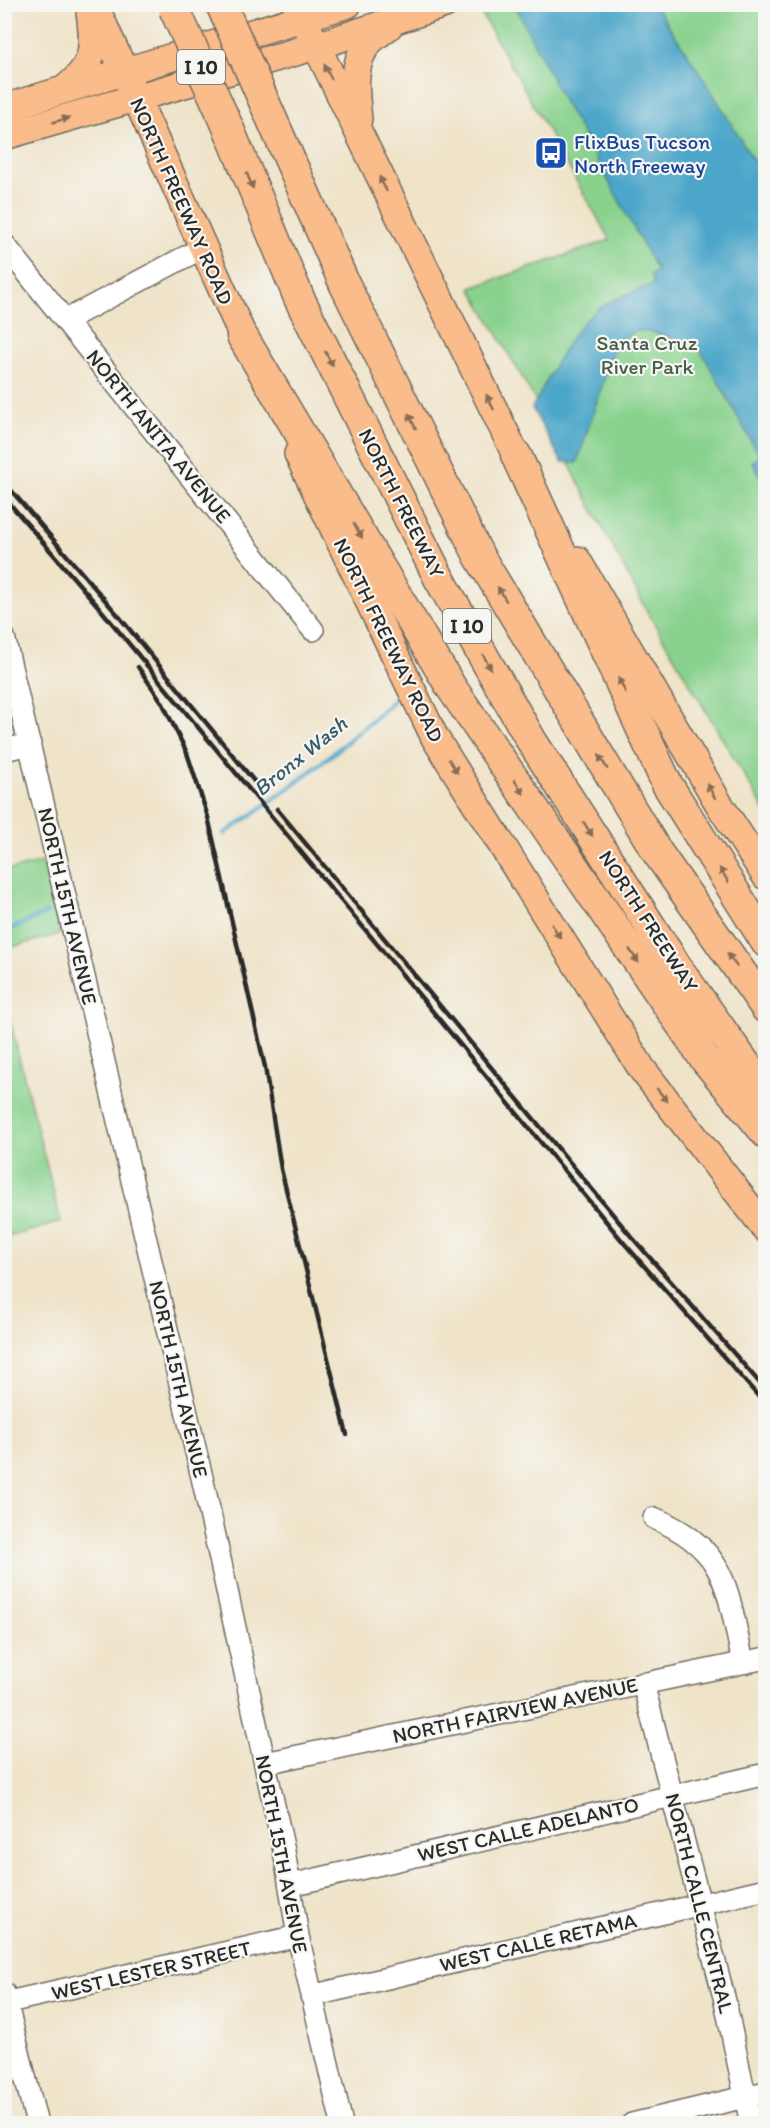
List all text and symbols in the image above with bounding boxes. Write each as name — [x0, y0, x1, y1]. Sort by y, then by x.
road number: I 10 — [177, 50, 225, 84]
one-way arrow — [324, 63, 333, 80]
street label: NORTH FREEWAY ROAD — [125, 94, 239, 309]
one-way arrow — [52, 115, 70, 124]
place label: FlixBus Tucson North Freeway — [574, 129, 710, 178]
bus stop icon: FlixBus Tucson North Freeway — [533, 135, 569, 171]
one-way arrow — [245, 172, 255, 190]
one-way arrow — [379, 175, 388, 192]
park label: Santa Cruz River Park — [597, 330, 698, 379]
street label: NORTH ANITA AVENUE — [81, 344, 237, 528]
one-way arrow — [324, 350, 334, 368]
one-way arrow — [486, 394, 495, 411]
one-way arrow — [408, 413, 417, 430]
street label: NORTH FREEWAY — [354, 424, 450, 582]
one-way arrow — [353, 523, 363, 540]
street label: NORTH FREEWAY ROAD — [329, 534, 449, 746]
one-way arrow — [497, 586, 508, 602]
road number: I 10 — [443, 609, 491, 643]
one-way arrow — [482, 654, 492, 671]
one-way arrow — [617, 676, 626, 693]
water label: Bronx Wash — [248, 710, 353, 802]
one-way arrow — [597, 754, 608, 770]
one-way arrow — [447, 758, 458, 774]
one-way arrow — [513, 779, 524, 795]
one-way arrow — [706, 782, 716, 799]
street label: NORTH 15TH AVENUE — [33, 805, 103, 1007]
one-way arrow — [582, 821, 593, 837]
street label: NORTH FREEWAY — [594, 845, 704, 997]
one-way arrow — [718, 867, 729, 883]
one-way arrow — [550, 923, 561, 939]
one-way arrow — [629, 948, 640, 965]
one-way arrow — [727, 952, 738, 968]
one-way arrow — [656, 1087, 668, 1103]
street label: NORTH 15TH AVENUE — [144, 1278, 214, 1480]
street label: NORTH FAIRVIEW AVENUE — [390, 1672, 640, 1748]
street label: NORTH 15TH AVENUE — [250, 1753, 314, 1955]
street label: NORTH CALLE CENTRAL — [661, 1790, 740, 2016]
street label: WEST CALLE ADELANTO — [415, 1791, 641, 1867]
street label: WEST CALLE RETAMA — [437, 1907, 640, 1977]
street label: WEST LESTER STREET — [49, 1935, 254, 2005]

